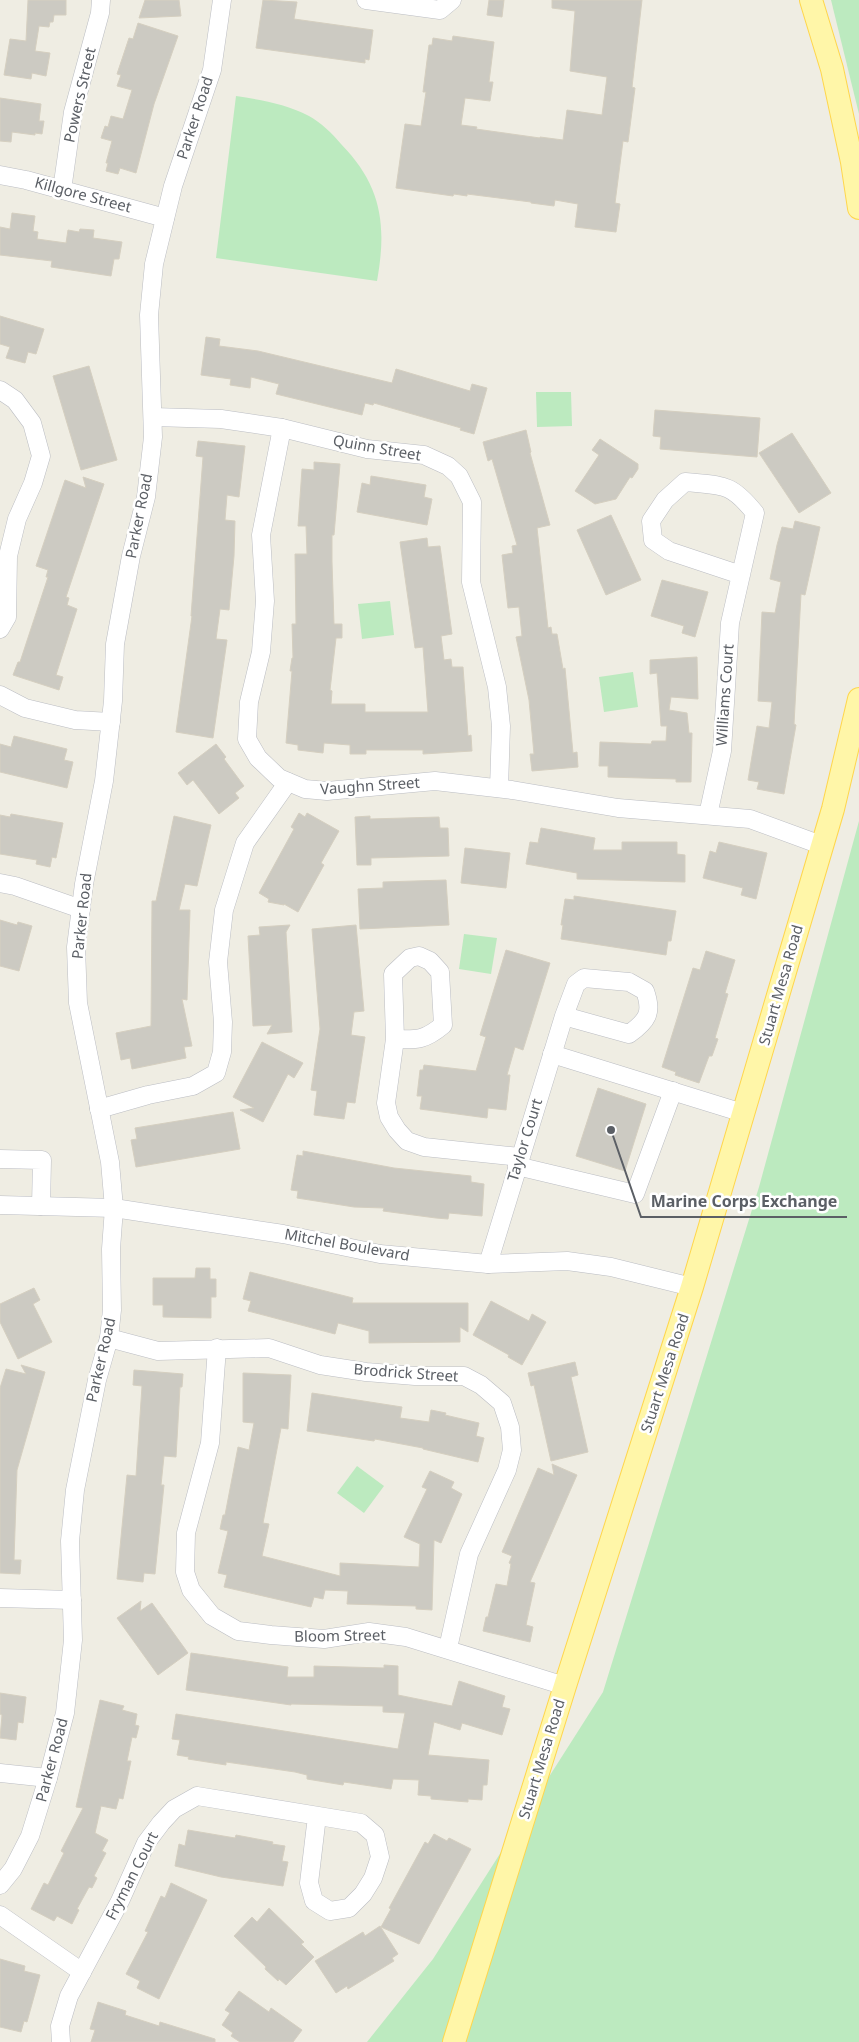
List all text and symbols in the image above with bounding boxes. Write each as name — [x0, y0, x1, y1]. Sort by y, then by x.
street label: Powers Street — [58, 45, 100, 144]
street label: Parker Road — [171, 74, 217, 162]
street label: Killgore Street — [33, 172, 134, 217]
street label: Quinn Street — [332, 429, 423, 465]
street label: Parker Road — [120, 472, 156, 560]
street label: Williams Court — [710, 643, 738, 747]
street label: Vaughn Street — [319, 772, 421, 798]
street label: Parker Road — [67, 872, 95, 960]
street label: Stuart Mesa Road — [753, 922, 807, 1047]
street label: Taylor Court — [502, 1095, 546, 1184]
callout: Marine Corps Exchange — [641, 1186, 847, 1217]
text: Marine Corps Exchange — [651, 1190, 837, 1212]
street label: Mitchel Boulevard — [283, 1223, 411, 1265]
street label: Stuart Mesa Road — [635, 1310, 693, 1435]
street label: Parker Road — [81, 1315, 119, 1404]
street label: Brodrick Street — [353, 1358, 460, 1386]
street label: Bloom Street — [294, 1624, 387, 1646]
street label: Stuart Mesa Road — [513, 1696, 569, 1821]
street label: Parker Road — [30, 1715, 72, 1804]
street label: Fryman Court — [100, 1827, 162, 1923]

